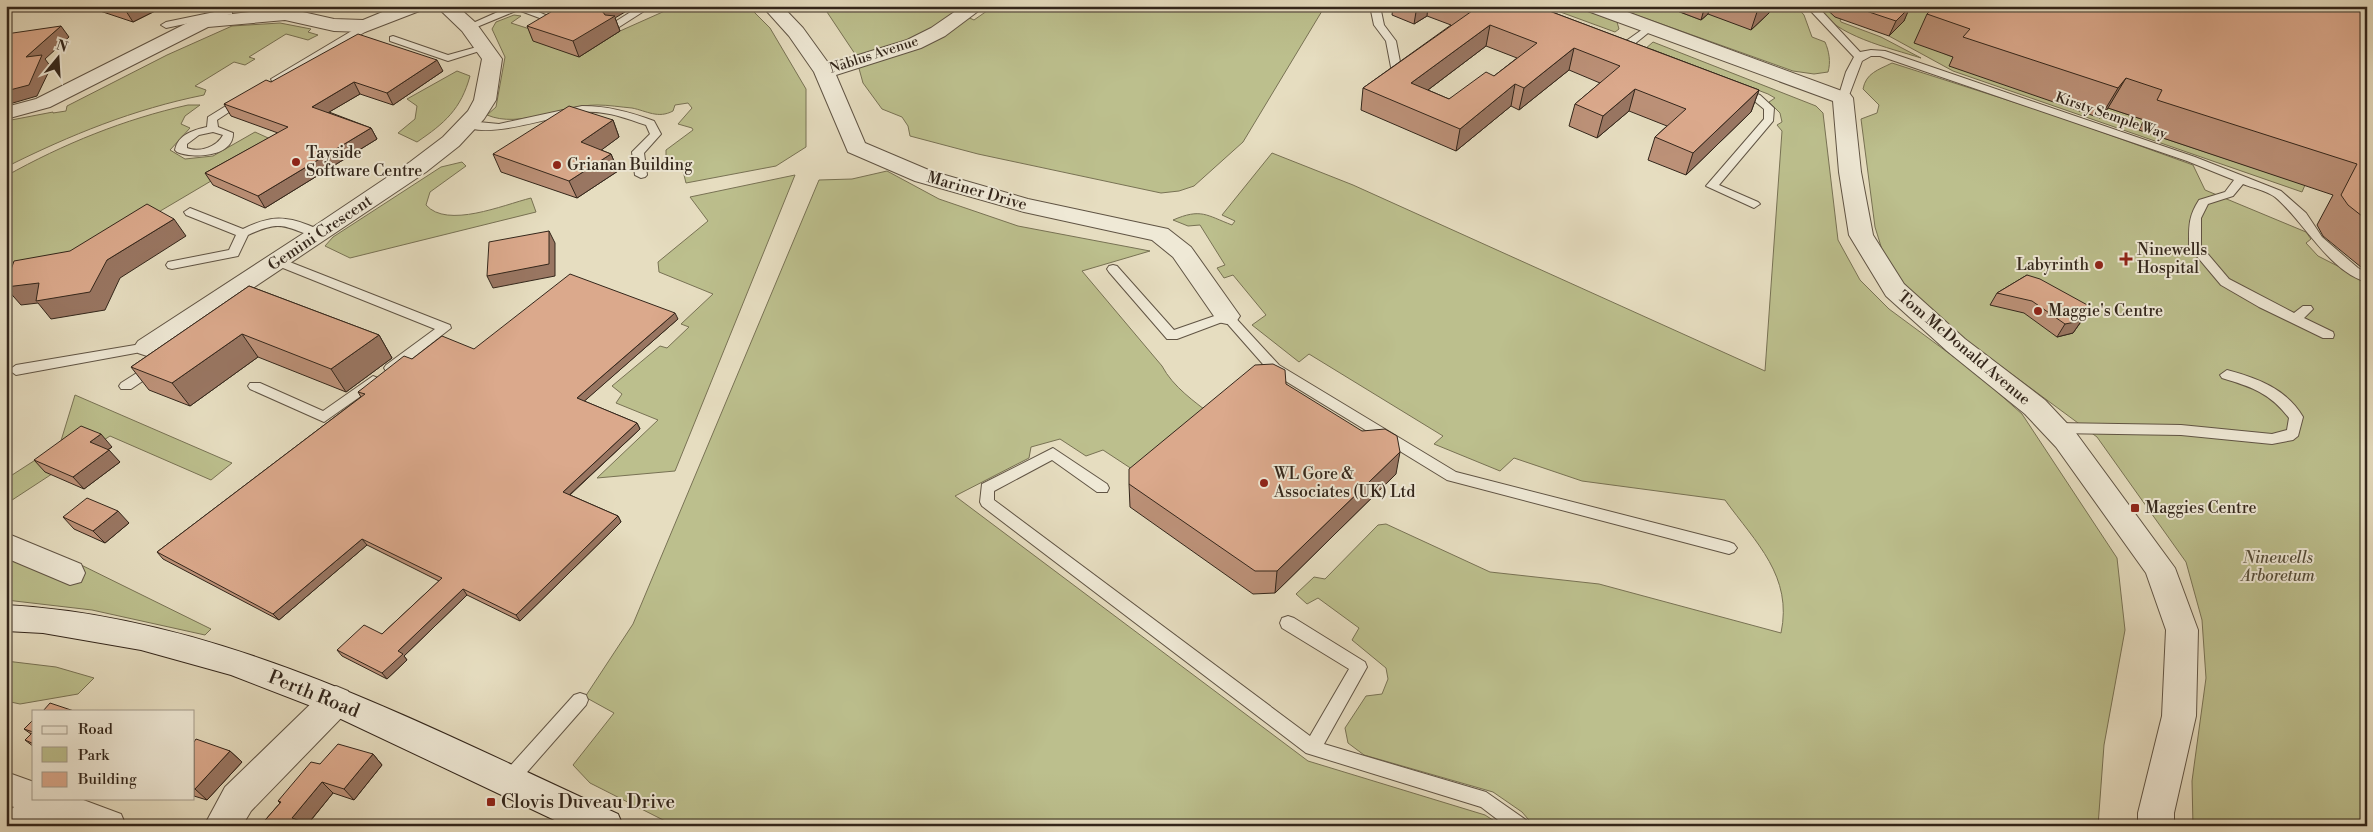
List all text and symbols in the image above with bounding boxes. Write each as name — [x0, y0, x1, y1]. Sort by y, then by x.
north arrow — [32, 32, 82, 82]
street label: Nablus Avenue — [827, 32, 921, 78]
text: N — [54, 36, 70, 57]
street label: Kirsty Semple Way — [2053, 88, 2169, 144]
place label: Tayside Software Centre — [306, 143, 422, 181]
place label: Grianan Building — [567, 155, 693, 175]
marker: Tayside Software Centre — [290, 156, 302, 168]
marker: Grianan Building — [551, 159, 563, 171]
street label: Mariner Drive — [925, 167, 1029, 215]
street label: Gemini Crescent — [264, 191, 376, 275]
place label: Ninewells Hospital — [2137, 240, 2207, 278]
marker: Ninewells Hospital — [2119, 252, 2133, 266]
place label: Labyrinth — [2016, 255, 2089, 275]
marker: Labyrinth — [2093, 259, 2105, 271]
street label: Tom McDonald Avenue — [1894, 287, 2034, 409]
place label: Maggie's Centre — [2048, 301, 2163, 321]
marker: Maggie's Centre — [2032, 305, 2044, 317]
place label: WL Gore & Associates (UK) Ltd — [1273, 464, 1415, 502]
marker: WL Gore & Associates (UK) Ltd — [1258, 477, 1270, 489]
place label: Maggies Centre — [2145, 498, 2257, 518]
marker: Maggies Centre — [2129, 502, 2141, 514]
park label: Ninewells Arboretum — [2239, 548, 2316, 586]
street label: Perth Road — [265, 665, 363, 723]
legend — [32, 710, 195, 800]
text: Road — [78, 720, 113, 739]
text: Park — [78, 746, 110, 765]
text: Building — [77, 770, 137, 789]
place label: Clovis Duveau Drive — [501, 790, 675, 814]
marker: Clovis Duveau Drive — [485, 796, 497, 808]

